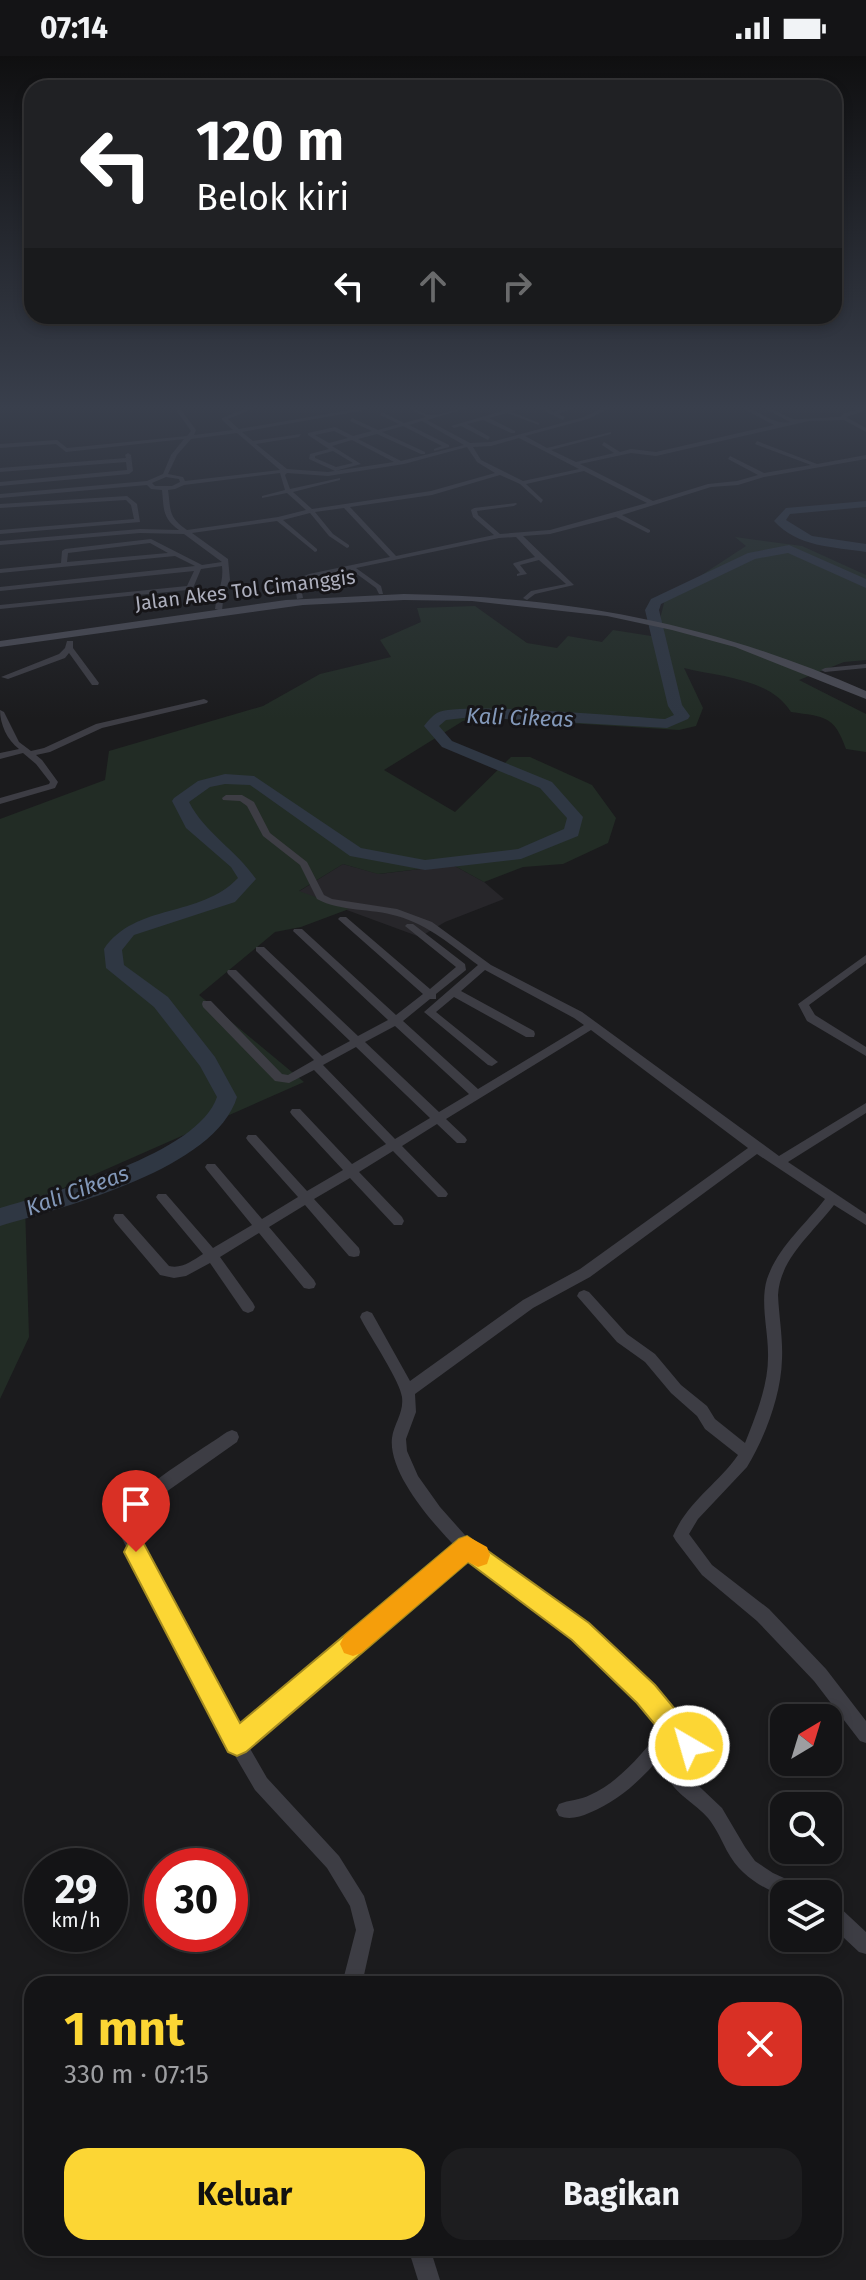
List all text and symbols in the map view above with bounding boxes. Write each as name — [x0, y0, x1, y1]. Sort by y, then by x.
text: 07:14 — [40, 10, 108, 46]
text: 120 m — [196, 108, 344, 175]
icon: left — [64, 112, 168, 216]
text: Belok kiri — [196, 176, 350, 220]
icon: left — [327, 264, 371, 308]
icon: ahead — [411, 264, 455, 308]
icon: right — [495, 264, 539, 308]
street label: Jalan Akes Tol Cimanggis — [133, 565, 357, 615]
water label: Kali Cikeas — [466, 702, 574, 733]
water label: Kali Cikeas — [22, 1159, 132, 1222]
pin — [102, 1470, 170, 1552]
icon: arrive — [114, 1482, 158, 1526]
position arrow — [647, 1704, 731, 1788]
north arrow — [770, 1704, 842, 1776]
map controls — [770, 1704, 842, 1952]
button: search — [770, 1792, 842, 1864]
speed limit sign: 30 — [144, 1848, 248, 1952]
text: 29 — [55, 1866, 97, 1914]
button: layers — [770, 1880, 842, 1952]
text: km/h — [51, 1908, 101, 1932]
text: 1 mnt — [64, 2000, 184, 2058]
button: close — [718, 2002, 802, 2086]
text: 330 m · 07:15 — [64, 2059, 209, 2090]
button: Keluar — [64, 2148, 425, 2240]
button: Bagikan — [441, 2148, 802, 2240]

